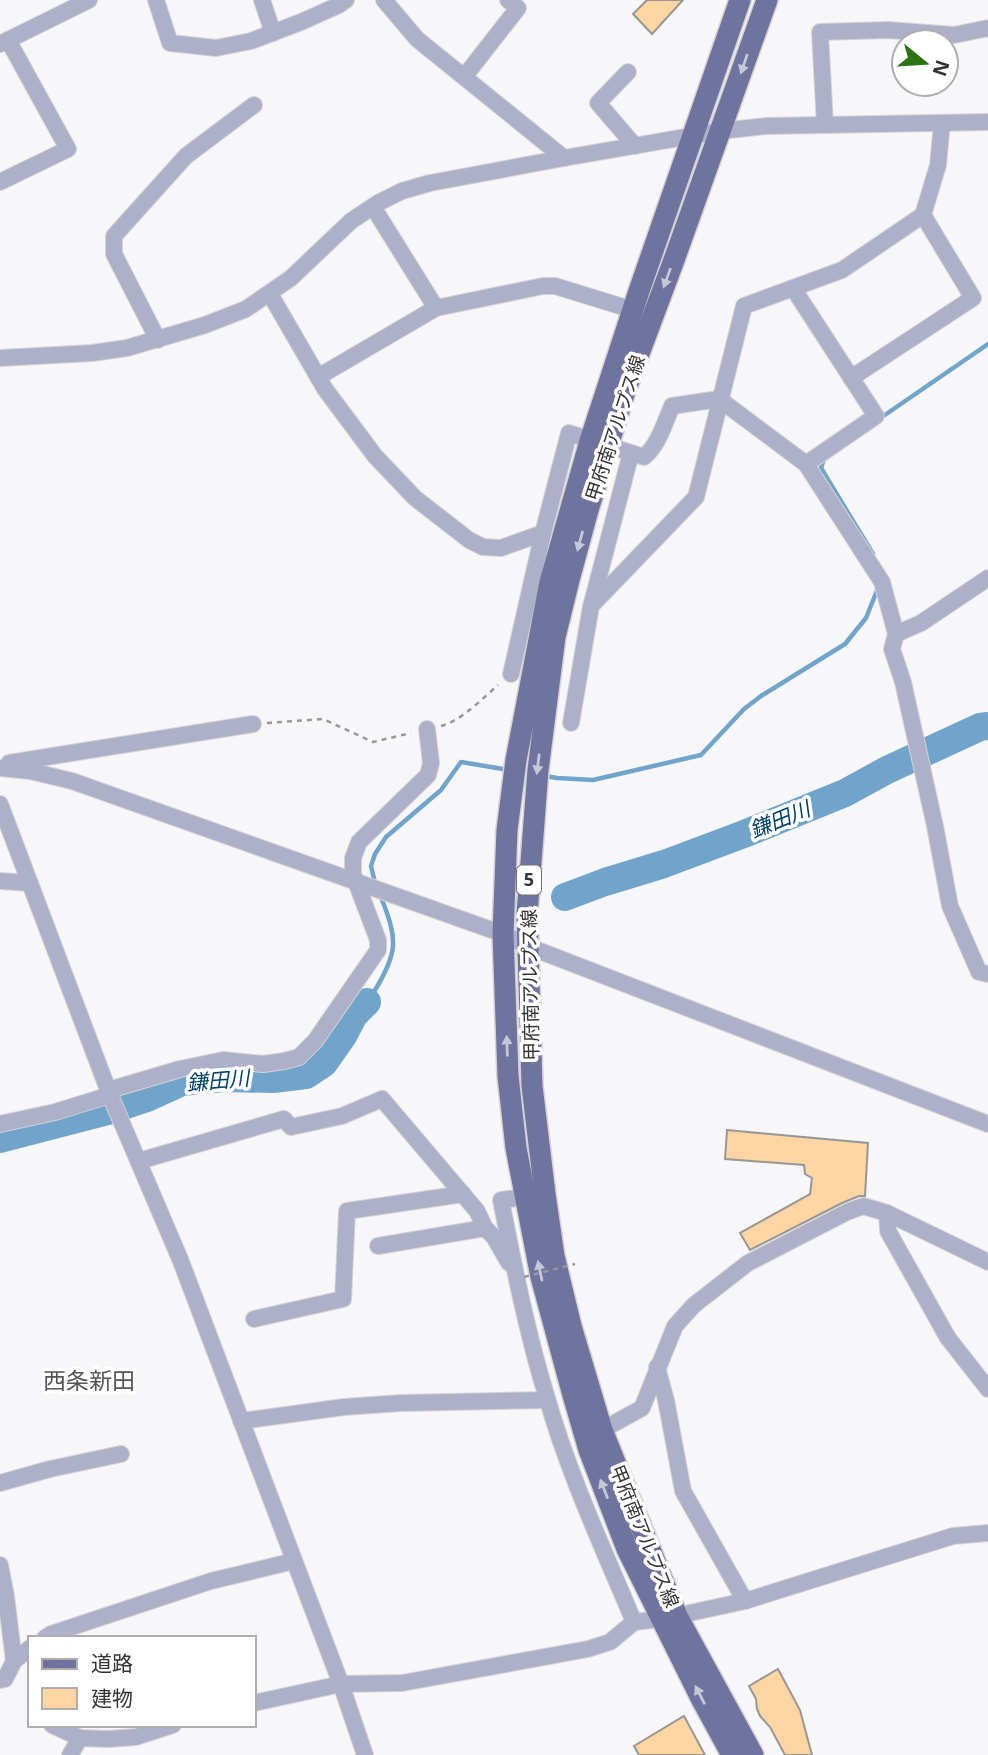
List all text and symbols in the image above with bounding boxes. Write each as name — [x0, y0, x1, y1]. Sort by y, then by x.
north arrow — [890, 28, 960, 98]
one-way arrow — [738, 54, 749, 75]
text: N — [926, 57, 956, 80]
one-way arrow — [661, 268, 672, 289]
street label: 甲府南アルプス線 — [579, 352, 651, 504]
one-way arrow — [574, 530, 584, 551]
one-way arrow — [533, 753, 544, 775]
water label: 鎌田川 — [745, 794, 816, 844]
road number: 5 — [517, 866, 541, 894]
street label: 甲府南アルプス線 — [516, 909, 544, 1061]
one-way arrow — [502, 1035, 513, 1057]
water label: 鎌田川 — [185, 1063, 253, 1097]
one-way arrow — [534, 1260, 545, 1282]
district label: 西条新田 — [43, 1364, 135, 1396]
street label: 甲府南アルプス線 — [605, 1461, 685, 1611]
one-way arrow — [598, 1478, 609, 1499]
legend — [28, 1636, 256, 1727]
text: 道路 — [91, 1649, 133, 1677]
text: 建物 — [91, 1684, 133, 1712]
one-way arrow — [694, 1685, 705, 1705]

